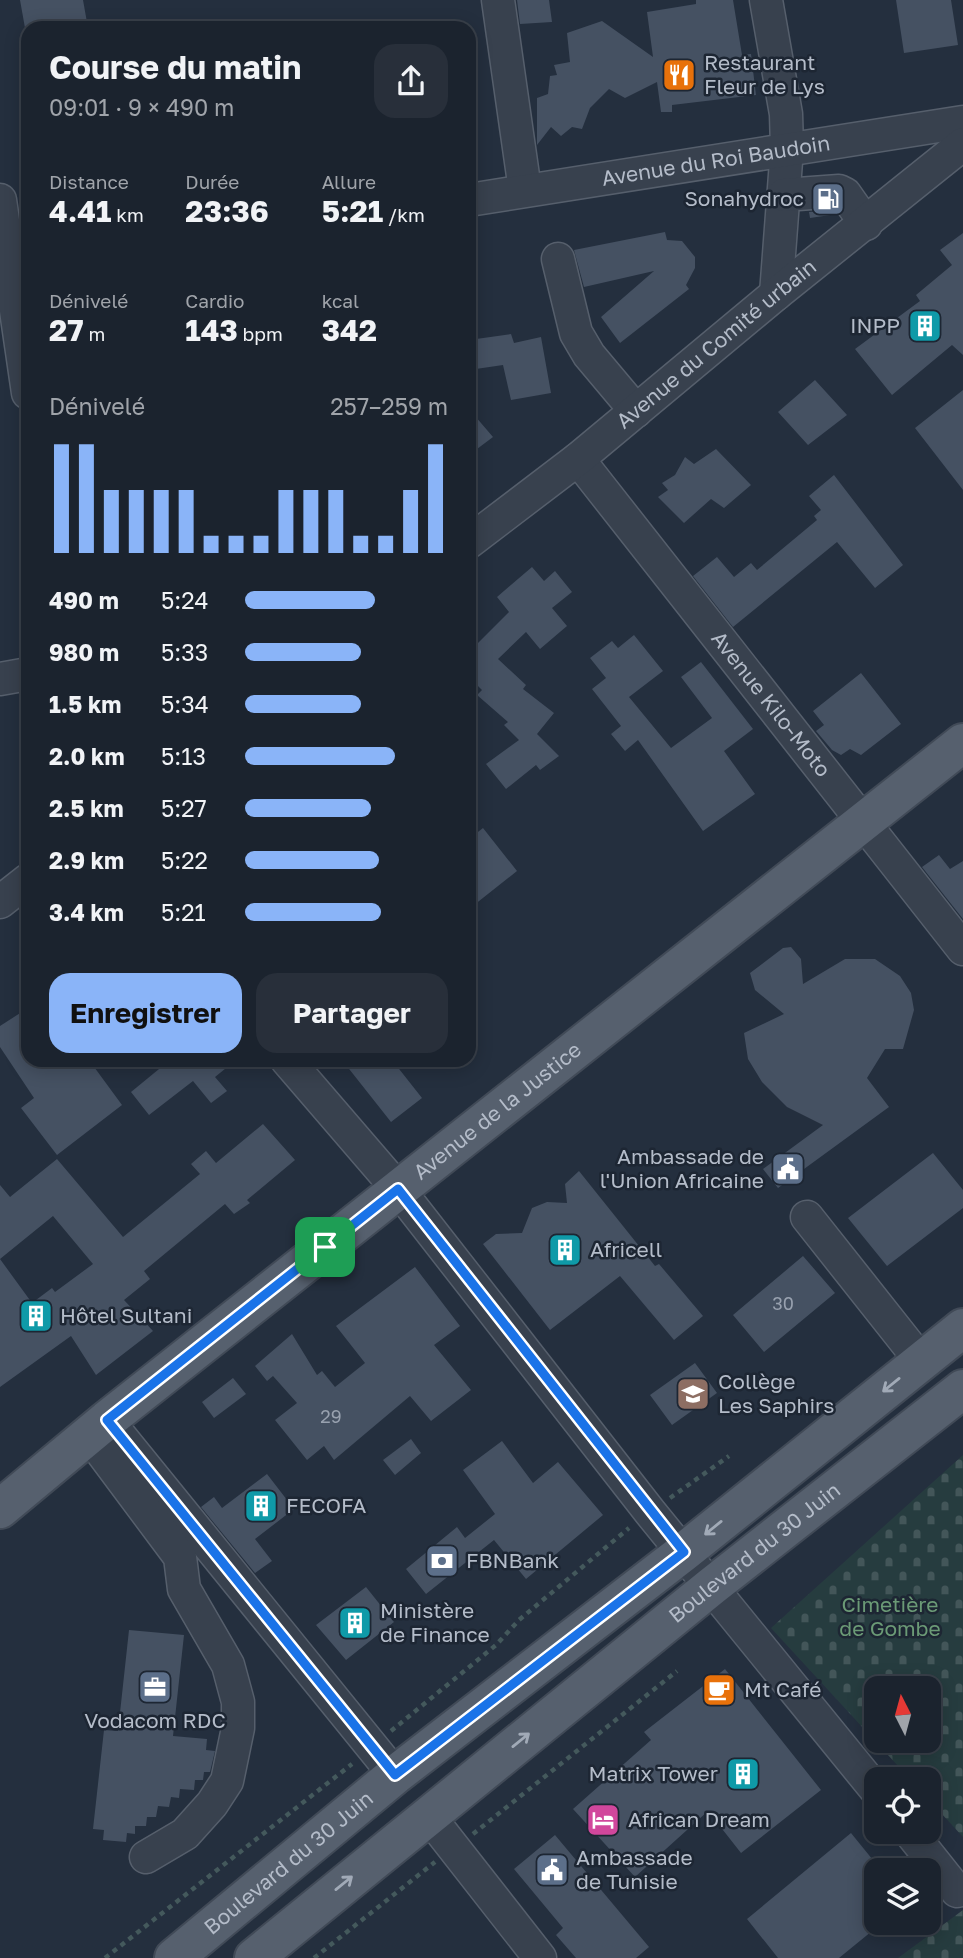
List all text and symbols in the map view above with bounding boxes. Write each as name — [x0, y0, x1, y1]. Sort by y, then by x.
button: share — [374, 44, 448, 118]
text: Course du matin — [49, 48, 301, 86]
place label: Restaurant Fleur de Lys — [704, 49, 825, 99]
restaurant icon: Restaurant Fleur de Lys — [660, 56, 698, 94]
text: 09:01 · 9 × 490 m — [49, 93, 234, 121]
street label: Avenue du Roi Baudoin — [600, 129, 832, 191]
text: Distance — [49, 170, 129, 193]
text: Durée — [185, 170, 239, 193]
text: Allure — [322, 170, 376, 193]
fuel station icon: Sonahydroc — [809, 180, 847, 218]
place label: Sonahydroc — [684, 185, 804, 211]
text: 4.41 — [49, 193, 112, 229]
text: 23:36 — [185, 193, 269, 229]
text: 5:21 — [322, 193, 383, 229]
text: km — [112, 203, 144, 226]
text: /km — [383, 203, 425, 226]
street label: Avenue du Comité urbain — [611, 253, 821, 434]
text: Dénivelé — [49, 289, 128, 312]
text: Cardio — [185, 289, 244, 312]
text: kcal — [322, 289, 359, 312]
building icon: INPP — [906, 307, 944, 345]
text: 27 — [49, 312, 84, 348]
text: 143 — [185, 312, 238, 348]
text: 342 — [322, 312, 377, 348]
place label: INPP — [850, 312, 900, 338]
text: m — [84, 322, 105, 345]
text: bpm — [238, 322, 283, 345]
text: Dénivelé — [49, 392, 145, 420]
text: 257–259 m — [330, 392, 448, 420]
text: 490 m — [49, 586, 119, 614]
text: 5:24 — [161, 586, 209, 614]
street label: Avenue Kilo-Moto — [706, 626, 837, 782]
text: 980 m — [49, 638, 119, 666]
text: 5:33 — [161, 638, 208, 666]
text: 1.5 km — [49, 690, 121, 718]
text: 5:34 — [161, 690, 209, 718]
text: 2.0 km — [49, 742, 125, 770]
text: 5:13 — [161, 742, 206, 770]
text: 2.5 km — [49, 794, 124, 822]
text: 5:27 — [161, 794, 207, 822]
text: 2.9 km — [49, 846, 124, 874]
text: 5:22 — [161, 846, 208, 874]
text: 3.4 km — [49, 898, 124, 926]
text: 5:21 — [161, 898, 206, 926]
button: Enregistrer — [49, 973, 242, 1053]
button: Partager — [256, 973, 448, 1053]
street label: Avenue de la Justice — [408, 1036, 586, 1185]
place label: Ambassade de l'Union Africaine — [600, 1143, 764, 1193]
public building icon: Ambassade de l'Union Africaine — [769, 1150, 807, 1188]
pin — [295, 1217, 355, 1277]
icon: arrive — [306, 1228, 344, 1266]
building icon: Africell — [546, 1231, 584, 1269]
place label: Africell — [590, 1236, 662, 1262]
house number: 30 — [772, 1292, 794, 1314]
building icon: Hôtel Sultani — [17, 1297, 55, 1335]
place label: Hôtel Sultani — [60, 1302, 192, 1328]
place label: Collège Les Saphirs — [718, 1368, 834, 1418]
school or university icon: Collège Les Saphirs — [674, 1375, 712, 1413]
one-way arrow — [882, 1378, 900, 1393]
house number: 29 — [320, 1405, 342, 1427]
street label: Boulevard du 30 Juin — [663, 1476, 845, 1628]
building icon: FECOFA — [242, 1487, 280, 1525]
place label: FECOFA — [286, 1492, 366, 1518]
one-way arrow — [705, 1520, 723, 1536]
bank icon: FBNBank — [423, 1542, 461, 1580]
place label: FBNBank — [466, 1547, 559, 1573]
park label: Cimetière de Gombe — [839, 1591, 941, 1641]
place label: Ministère de Finance — [380, 1597, 490, 1647]
building icon: Ministère de Finance — [336, 1604, 374, 1642]
office icon: Vodacom RDC — [136, 1668, 174, 1706]
cafe icon: Mt Café — [700, 1671, 738, 1709]
place label: Mt Café — [744, 1676, 822, 1702]
north arrow — [864, 1676, 942, 1754]
map controls — [864, 1676, 941, 1935]
place label: Vodacom RDC — [84, 1707, 226, 1733]
one-way arrow — [511, 1732, 529, 1747]
building icon: Matrix Tower — [724, 1755, 762, 1793]
place label: Matrix Tower — [589, 1760, 718, 1786]
button: locate — [864, 1767, 941, 1844]
street label: Boulevard du 30 Juin — [198, 1785, 378, 1940]
hotel icon: African Dream — [584, 1801, 622, 1839]
place label: African Dream — [628, 1806, 770, 1832]
place label: Ambassade de Tunisie — [576, 1844, 693, 1894]
public building icon: Ambassade de Tunisie — [533, 1851, 571, 1889]
button: layers — [864, 1858, 941, 1935]
one-way arrow — [335, 1876, 353, 1891]

